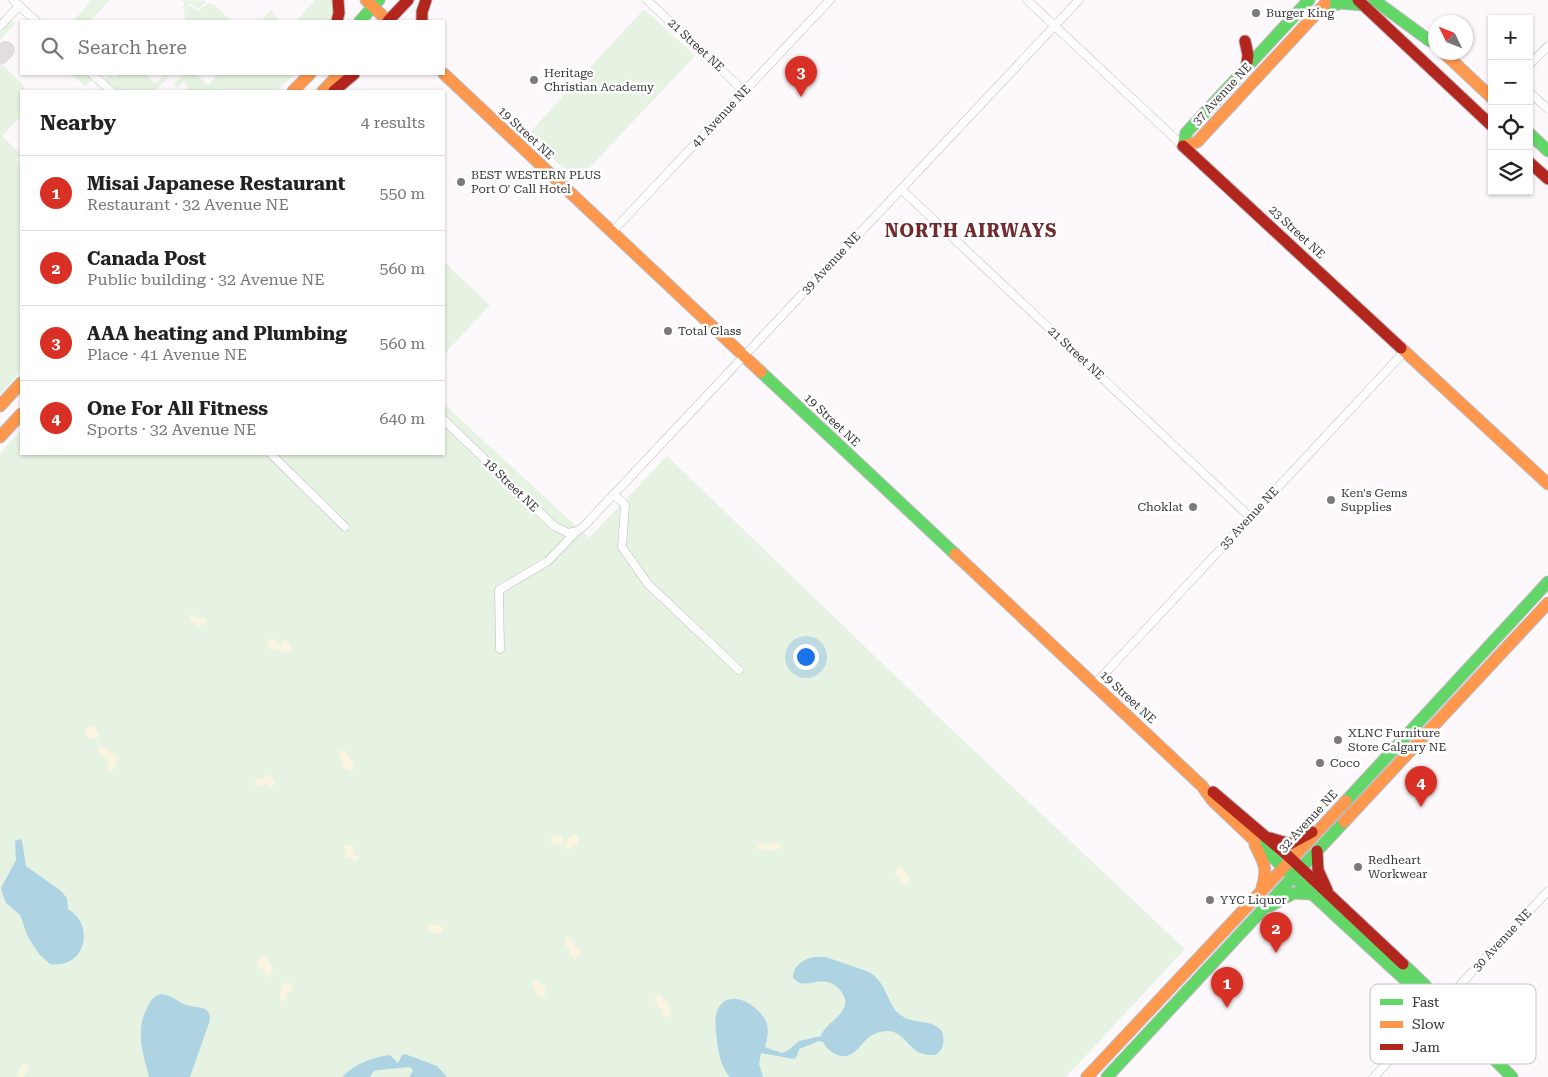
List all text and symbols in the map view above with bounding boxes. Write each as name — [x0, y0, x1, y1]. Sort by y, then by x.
place label: Burger King — [1266, 6, 1335, 20]
marker: Burger King — [1250, 7, 1262, 19]
north arrow — [1428, 15, 1473, 60]
map controls — [1488, 15, 1533, 195]
button: + — [1488, 15, 1533, 60]
street label: 21 Street NE — [665, 16, 727, 74]
search box — [20, 20, 445, 75]
icon: search — [38, 34, 66, 62]
text: Search here — [78, 36, 187, 59]
pin: 3 — [785, 56, 817, 97]
street label: 37 Avenue NE — [1190, 60, 1254, 128]
button: − — [1488, 60, 1533, 105]
place label: Heritage Christian Academy — [544, 66, 655, 94]
marker: Heritage Christian Academy — [528, 74, 540, 86]
street label: 41 Avenue NE — [689, 82, 753, 150]
street label: 19 Street NE — [495, 104, 557, 162]
button: locate — [1488, 105, 1533, 150]
text: Nearby — [40, 111, 116, 135]
text: 4 results — [361, 113, 425, 132]
button: layers — [1488, 150, 1533, 195]
place label: BEST WESTERN PLUS Port O' Call Hotel — [471, 168, 601, 196]
text: Misai Japanese Restaurant — [87, 172, 345, 195]
marker: BEST WESTERN PLUS Port O' Call Hotel — [455, 176, 467, 188]
text: 1 — [52, 184, 60, 203]
text: 550 m — [379, 184, 425, 203]
text: Restaurant · 32 Avenue NE — [87, 195, 289, 214]
street label: 23 Street NE — [1266, 203, 1328, 261]
district label: NORTH AIRWAYS — [885, 220, 1057, 241]
street label: 39 Avenue NE — [799, 229, 863, 297]
text: Canada Post — [87, 247, 206, 270]
text: 2 — [52, 259, 60, 278]
text: 560 m — [379, 259, 425, 278]
text: Public building · 32 Avenue NE — [87, 270, 325, 289]
text: AAA heating and Plumbing — [87, 322, 347, 345]
place label: Total Glass — [678, 324, 741, 338]
street label: 21 Street NE — [1045, 324, 1107, 382]
marker: Total Glass — [662, 325, 674, 337]
text: 3 — [52, 334, 60, 353]
text: 560 m — [379, 334, 425, 353]
text: Place · 41 Avenue NE — [87, 345, 247, 364]
street label: 19 Street NE — [801, 391, 863, 449]
text: One For All Fitness — [87, 397, 268, 420]
text: 4 — [52, 409, 60, 428]
text: 640 m — [379, 409, 425, 428]
text: Sports · 32 Avenue NE — [87, 420, 256, 439]
street label: 18 Street NE — [481, 455, 541, 515]
street label: 35 Avenue NE — [1217, 484, 1281, 552]
place label: Ken's Gems Supplies — [1341, 486, 1408, 514]
marker: Ken's Gems Supplies — [1325, 494, 1337, 506]
place label: Choklat — [1137, 500, 1184, 514]
marker: Choklat — [1187, 501, 1199, 513]
your location — [793, 644, 819, 670]
street label: 19 Street NE — [1097, 668, 1159, 726]
place label: XLNC Furniture Store Calgary NE — [1348, 726, 1446, 754]
marker: XLNC Furniture Store Calgary NE — [1332, 734, 1344, 746]
place label: Coco — [1330, 756, 1360, 770]
marker: Coco — [1314, 757, 1326, 769]
pin: 4 — [1405, 766, 1437, 807]
street label: 32 Avenue NE — [1276, 787, 1340, 855]
place label: Redheart Workwear — [1368, 853, 1427, 881]
marker: Redheart Workwear — [1352, 861, 1364, 873]
place label: YYC Liquor — [1220, 893, 1287, 907]
marker: YYC Liquor — [1204, 894, 1216, 906]
street label: 30 Avenue NE — [1470, 906, 1534, 974]
pin: 2 — [1260, 912, 1292, 953]
pin: 1 — [1211, 967, 1243, 1008]
legend — [1370, 984, 1536, 1064]
text: Fast — [1412, 994, 1439, 1010]
text: Slow — [1412, 1016, 1445, 1032]
text: Jam — [1412, 1039, 1440, 1055]

